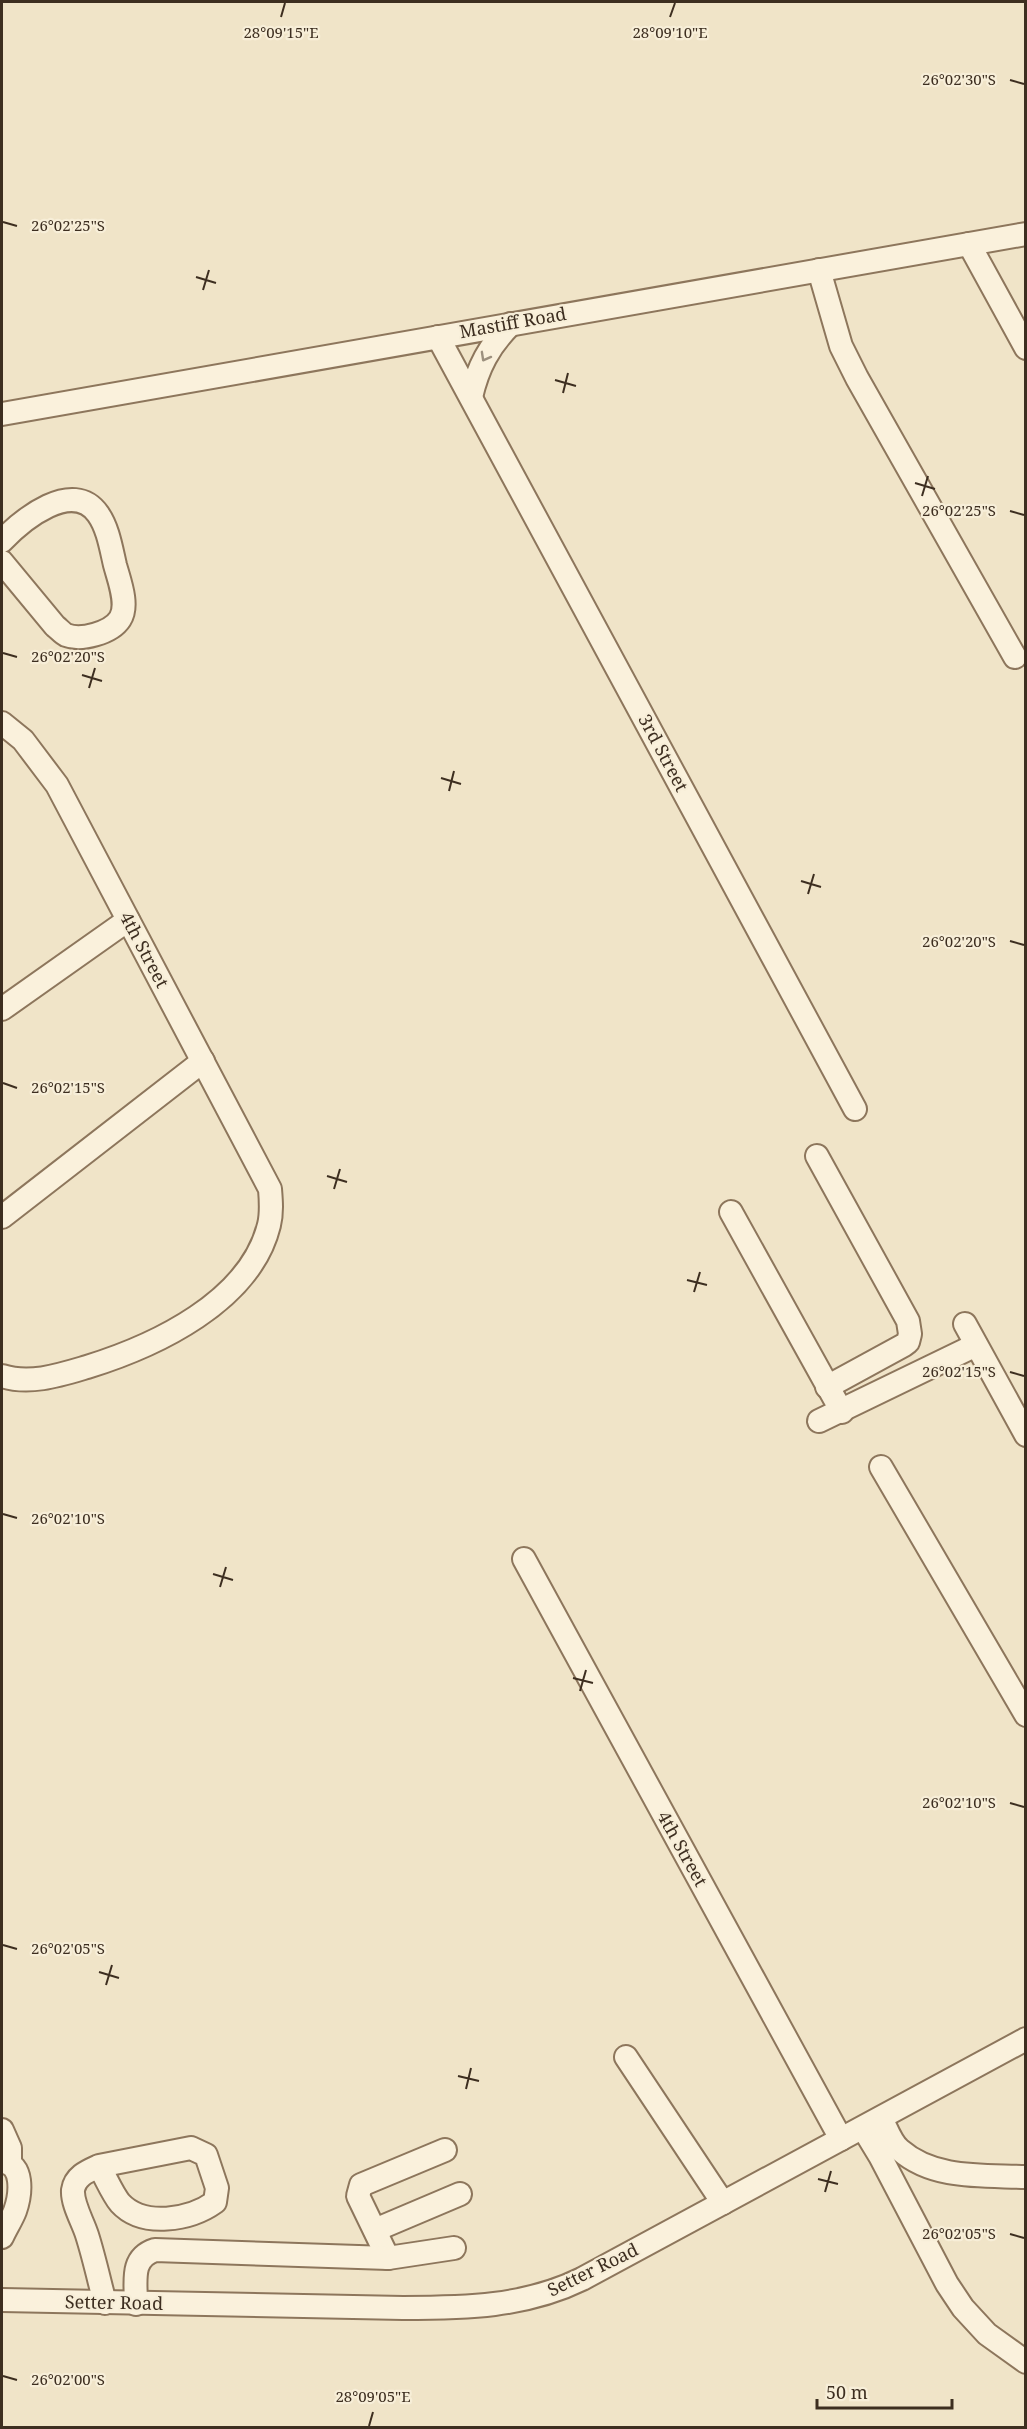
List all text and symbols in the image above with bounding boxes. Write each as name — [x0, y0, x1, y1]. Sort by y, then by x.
text: 28°09'15"E — [243, 22, 319, 42]
text: 28°09'10"E — [632, 22, 708, 42]
text: 26°02'30"S — [922, 69, 996, 89]
text: 26°02'25"S — [31, 215, 105, 235]
street label: Mastiff Road — [458, 301, 568, 343]
one-way arrow — [481, 351, 492, 361]
text: 26°02'25"S — [922, 500, 996, 520]
text: 26°02'20"S — [31, 646, 105, 666]
street label: 3rd Street — [633, 710, 694, 795]
street label: 4th Street — [115, 907, 175, 992]
text: 26°02'20"S — [922, 931, 996, 951]
text: 26°02'15"S — [31, 1077, 105, 1097]
text: 26°02'15"S — [922, 1361, 996, 1381]
text: 26°02'10"S — [31, 1508, 105, 1528]
text: 26°02'10"S — [922, 1792, 996, 1812]
street label: 4th Street — [652, 1807, 713, 1891]
text: 26°02'05"S — [31, 1938, 105, 1958]
text: 26°02'05"S — [922, 2223, 996, 2243]
street label: Setter Road — [543, 2237, 642, 2301]
street label: Setter Road — [65, 2289, 163, 2315]
text: 26°02'00"S — [31, 2369, 105, 2389]
scale bar — [817, 2372, 952, 2410]
text: 50 m — [826, 2380, 868, 2404]
text: 28°09'05"E — [335, 2386, 411, 2406]

